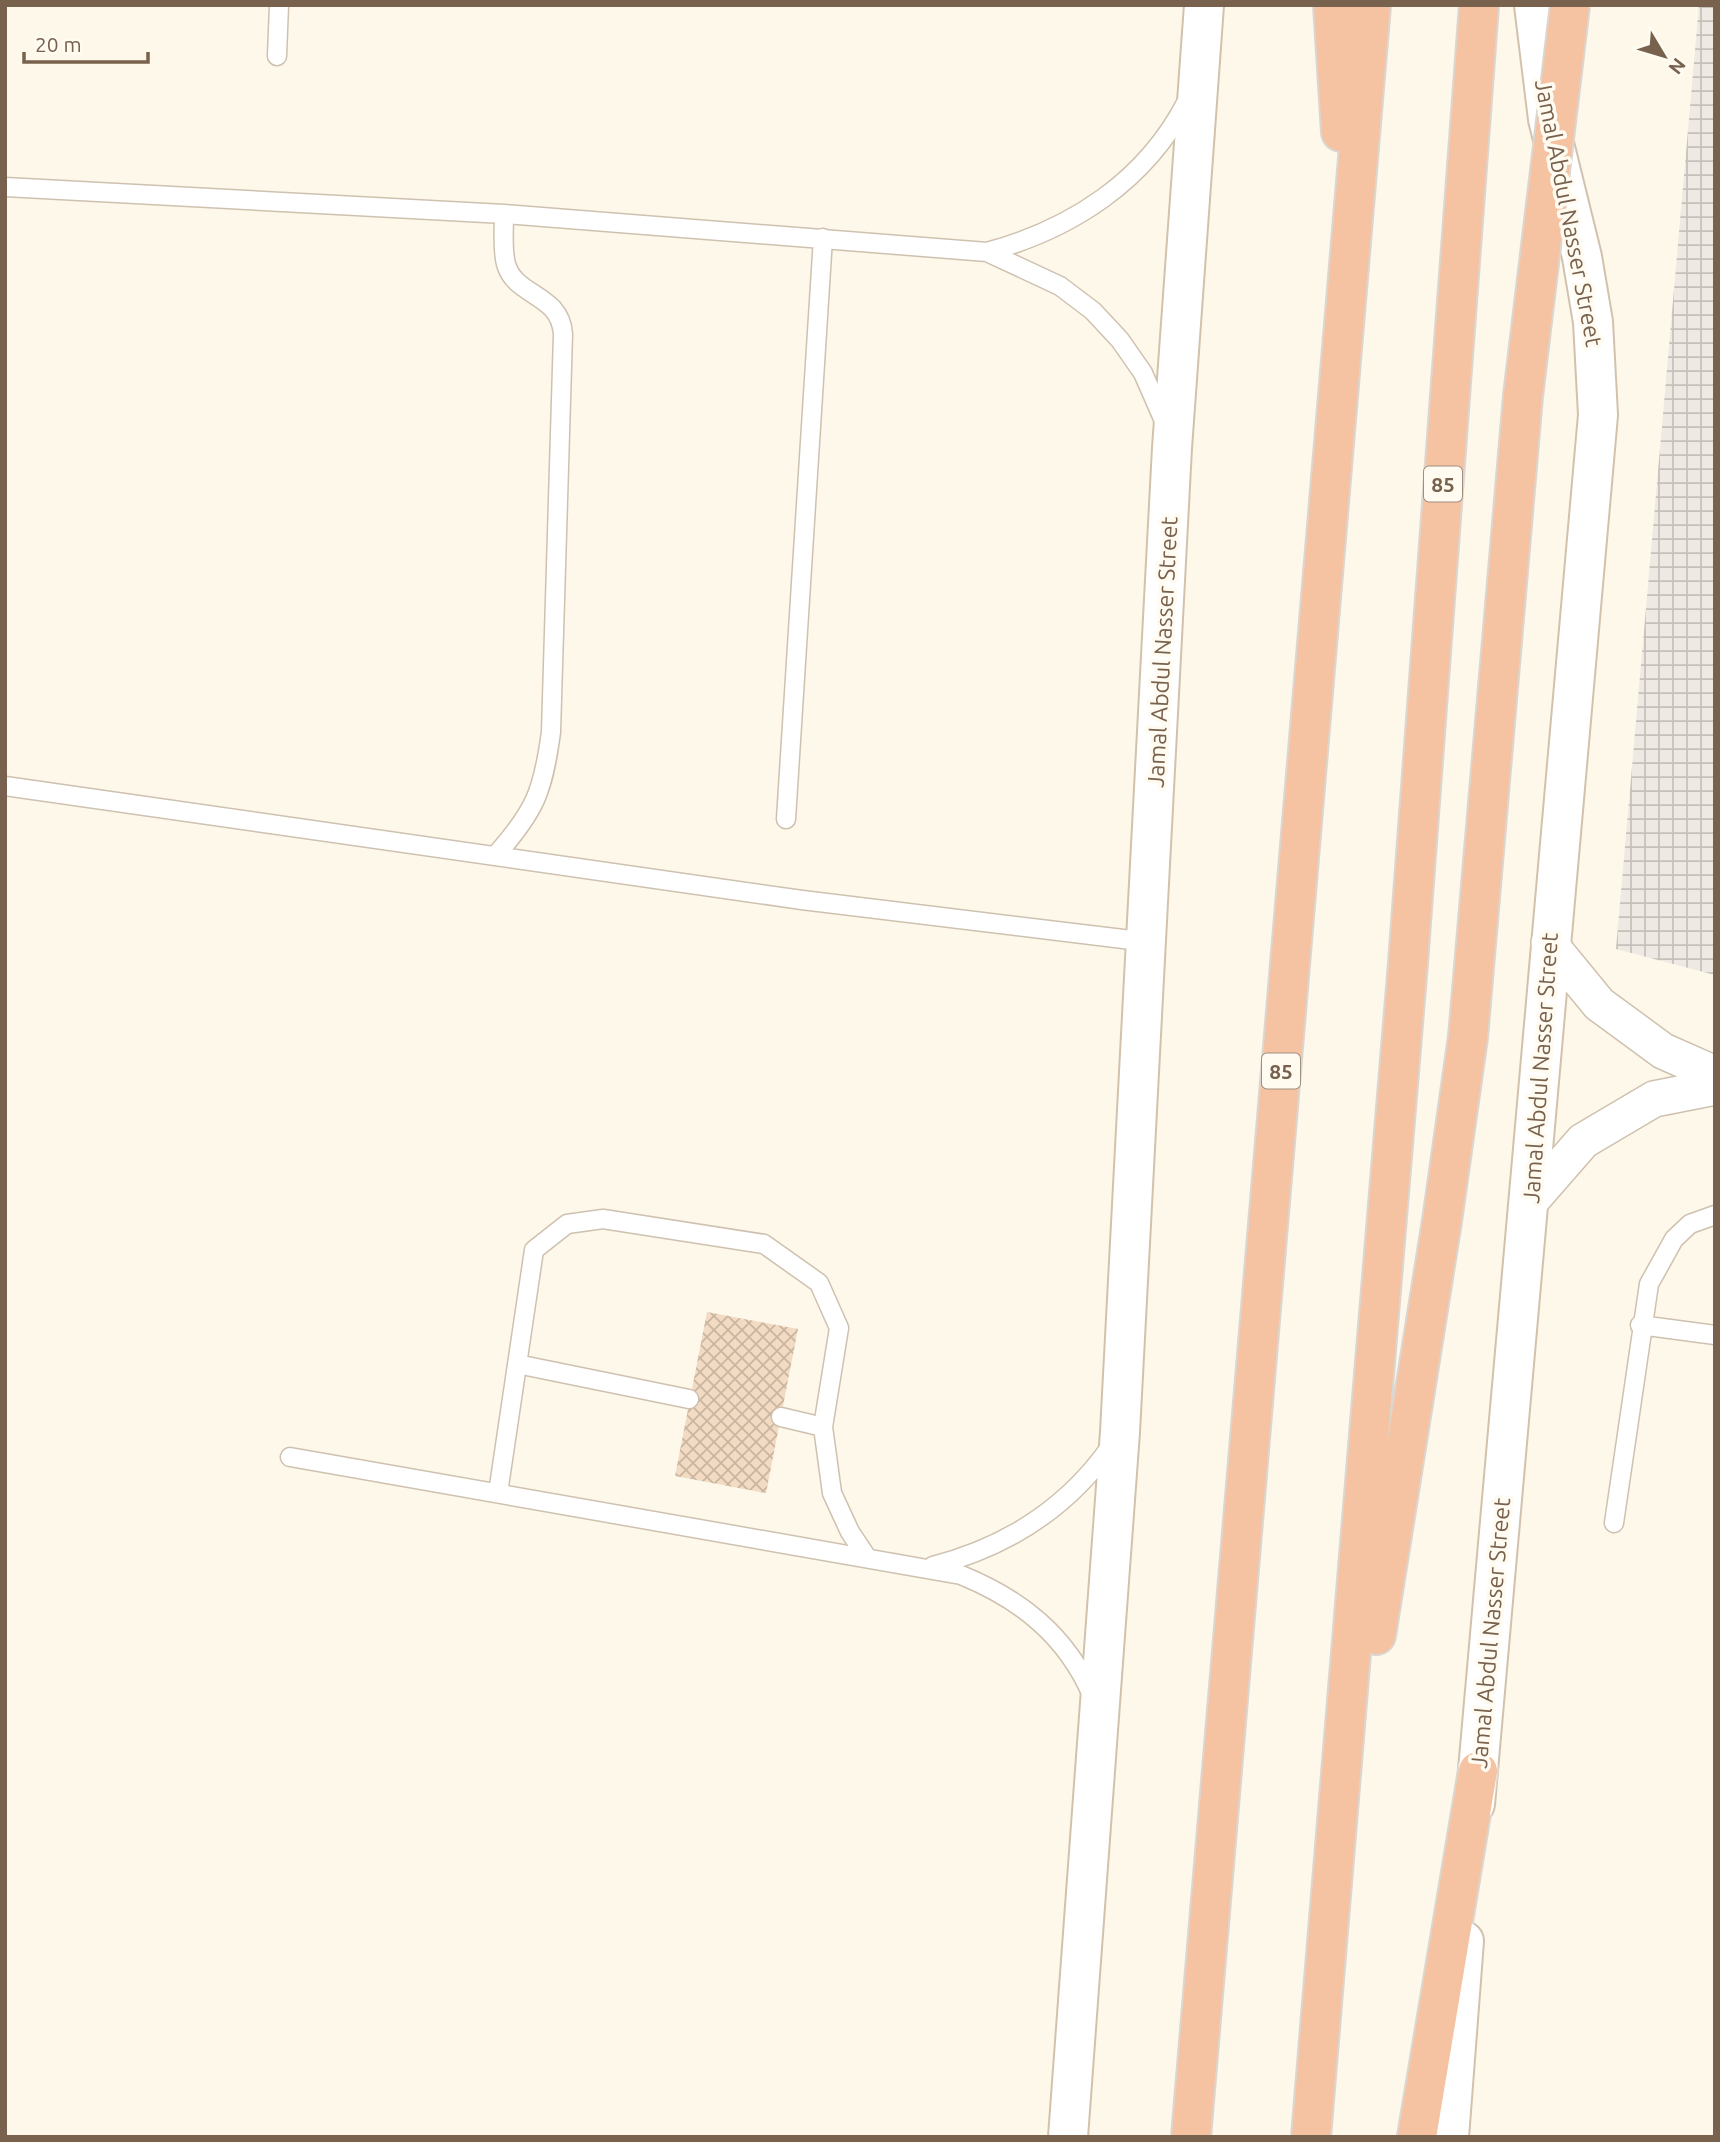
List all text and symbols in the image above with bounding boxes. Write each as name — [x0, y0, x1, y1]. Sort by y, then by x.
scale bar — [24, 21, 149, 65]
north arrow — [1629, 21, 1699, 91]
text: 20 m — [35, 32, 82, 56]
text: N — [1664, 54, 1690, 79]
street label: Jamal Abdul Nasser Street — [1531, 77, 1607, 349]
road number: 85 — [1424, 466, 1462, 502]
street label: Jamal Abdul Nasser Street — [1142, 516, 1182, 788]
street label: Jamal Abdul Nasser Street — [1518, 932, 1562, 1204]
road number: 85 — [1262, 1054, 1300, 1088]
street label: Jamal Abdul Nasser Street — [1466, 1497, 1514, 1769]

